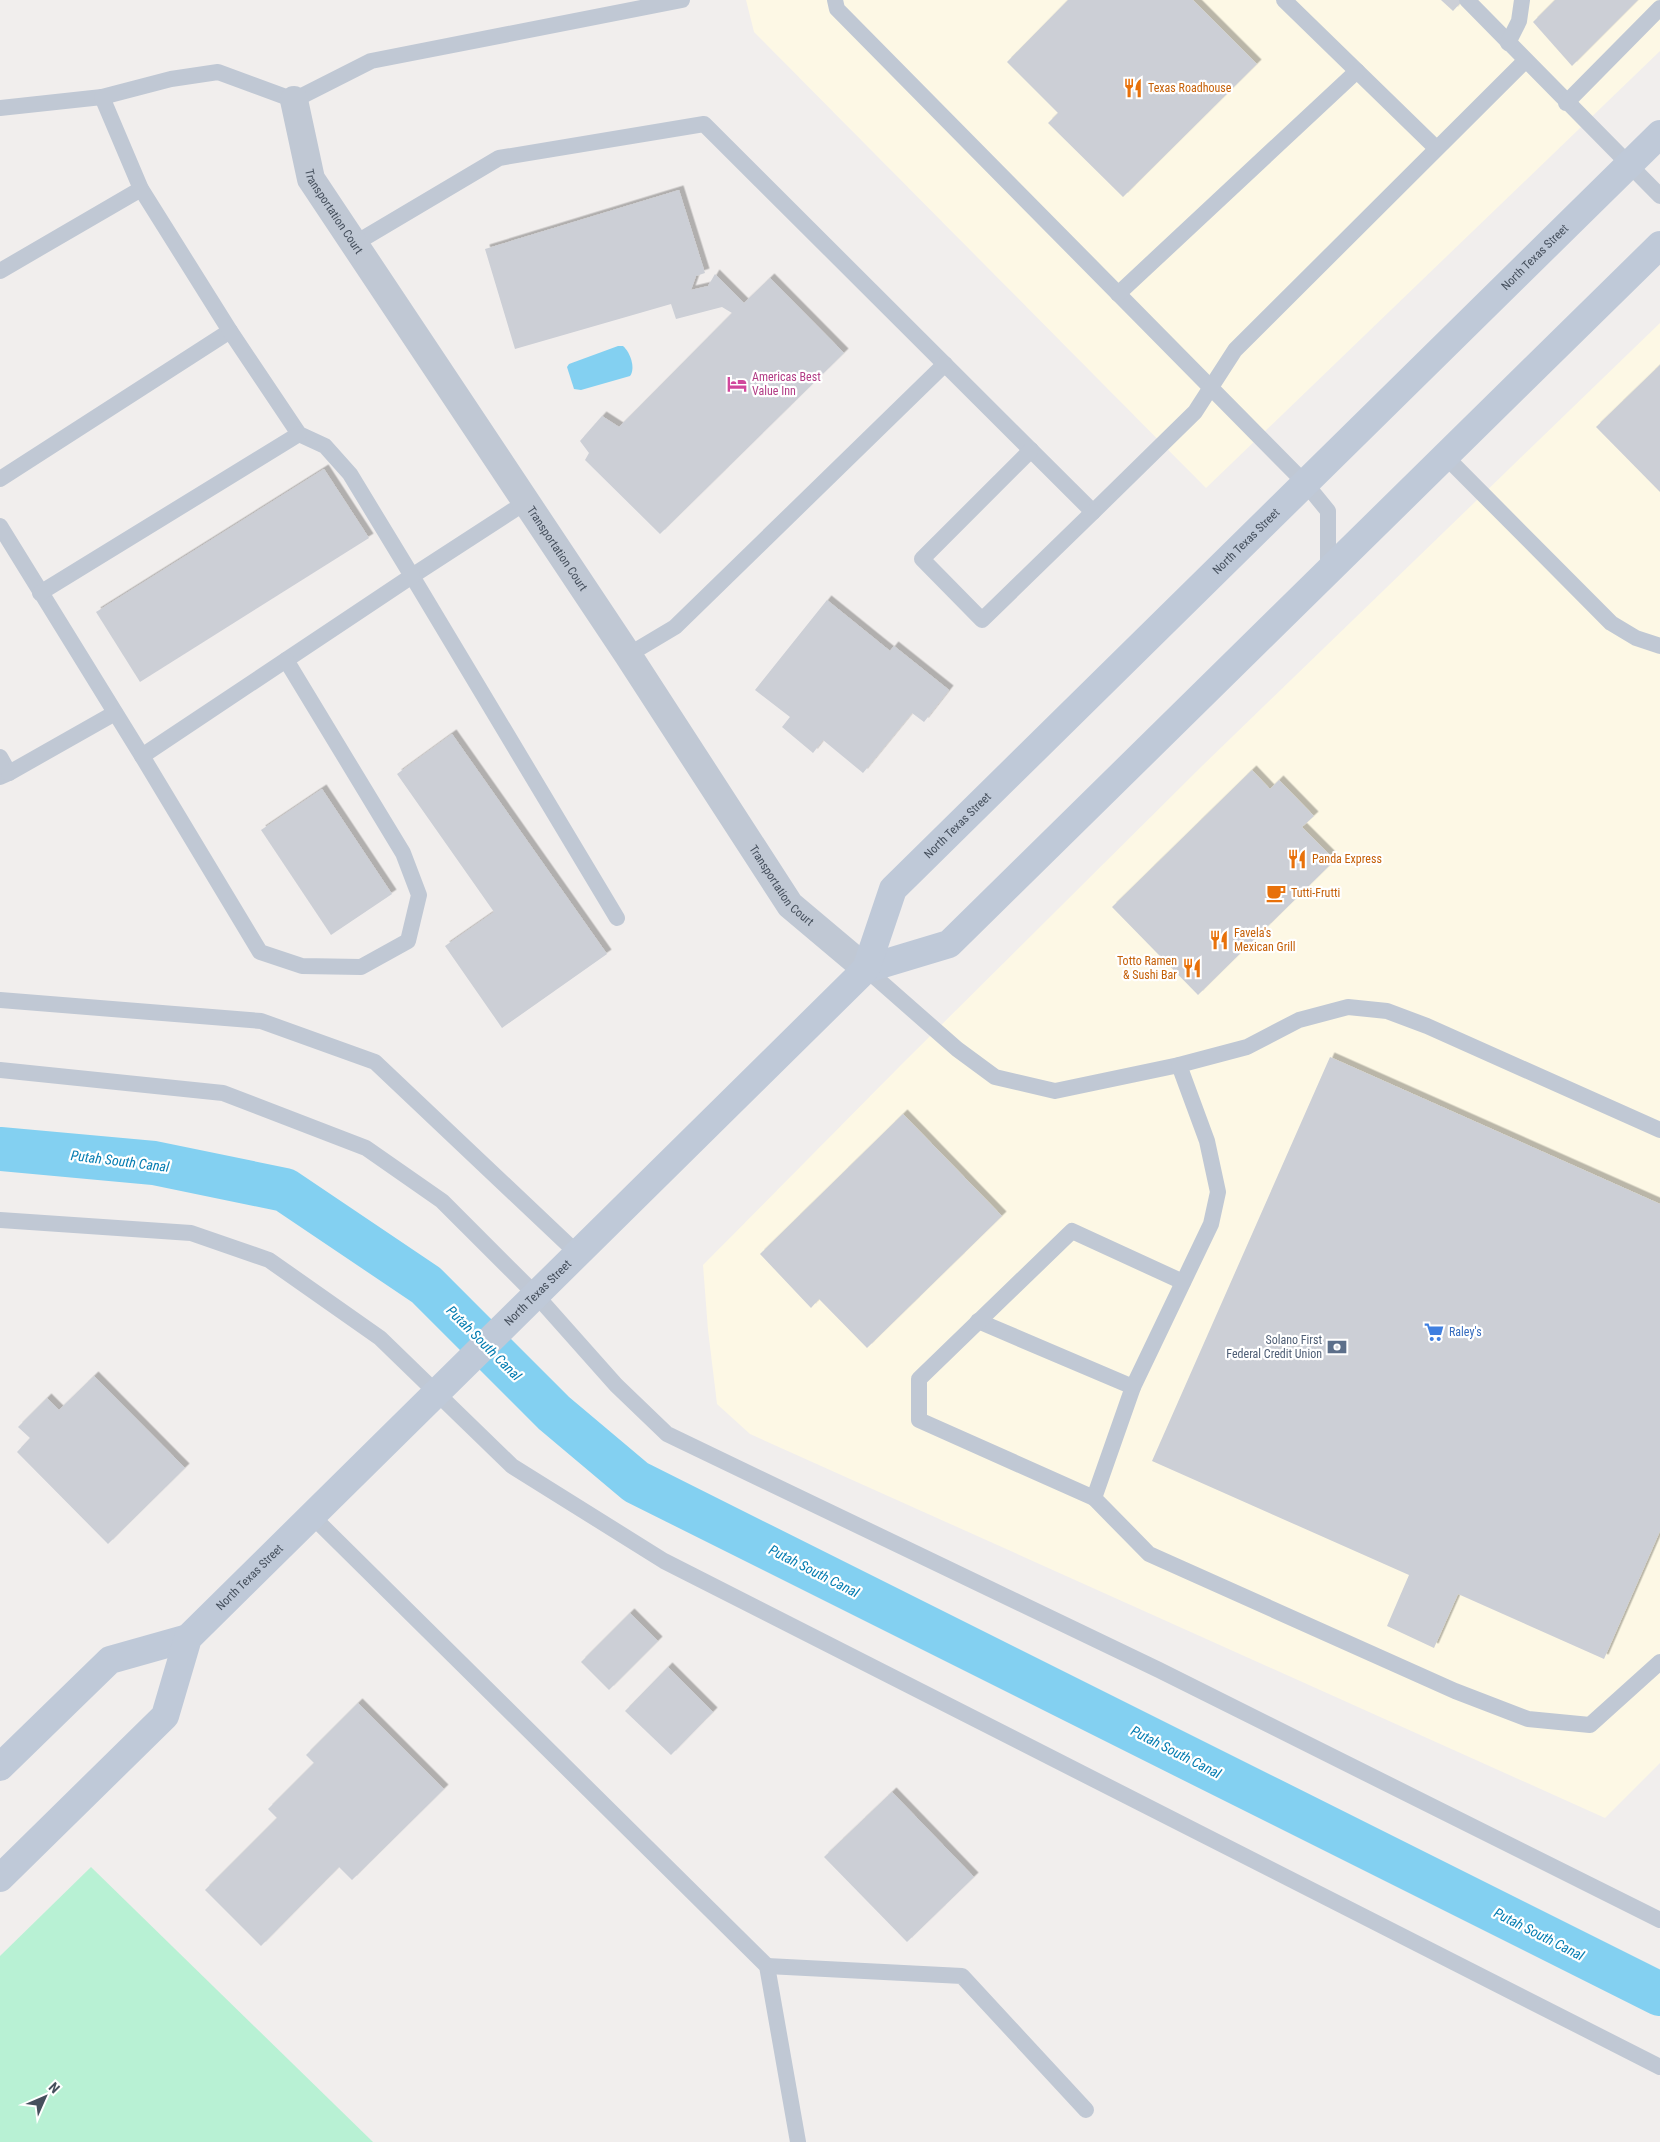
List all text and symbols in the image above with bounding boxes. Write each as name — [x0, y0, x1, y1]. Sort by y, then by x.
restaurant icon: Texas Roadhouse — [1122, 77, 1144, 99]
place label: Texas Roadhouse — [1148, 81, 1232, 95]
street label: Transportation Court — [302, 168, 366, 257]
street label: North Texas Street — [1498, 221, 1571, 293]
place label: Americas Best Value Inn — [752, 370, 821, 398]
hotel icon: Americas Best Value Inn — [726, 373, 748, 395]
street label: Transportation Court — [524, 504, 591, 594]
street label: North Texas Street — [1210, 505, 1283, 577]
street label: North Texas Street — [921, 789, 994, 861]
street label: Transportation Court — [746, 843, 817, 929]
restaurant icon: Panda Express — [1286, 848, 1308, 870]
place label: Panda Express — [1312, 852, 1382, 866]
cafe icon: Tutti-Frutti — [1265, 882, 1287, 904]
place label: Tutti-Frutti — [1291, 886, 1340, 900]
place label: Favela's Mexican Grill — [1234, 926, 1296, 954]
restaurant icon: Favela's Mexican Grill — [1208, 929, 1230, 951]
place label: Totto Ramen & Sushi Bar — [1117, 954, 1177, 982]
restaurant icon: Totto Ramen & Sushi Bar — [1181, 957, 1203, 979]
water label: Putah South Canal — [70, 1147, 171, 1175]
street label: North Texas Street — [502, 1257, 574, 1329]
water label: Putah South Canal — [443, 1302, 525, 1384]
supermarket icon: Raley's — [1423, 1321, 1445, 1343]
place label: Raley's — [1449, 1325, 1482, 1339]
place label: Solano First Federal Credit Union — [1226, 1333, 1322, 1361]
bank icon: Solano First Federal Credit Union — [1326, 1336, 1348, 1358]
street label: North Texas Street — [213, 1541, 286, 1613]
water label: Putah South Canal — [766, 1541, 862, 1601]
water label: Putah South Canal — [1128, 1722, 1224, 1782]
water label: Putah South Canal — [1491, 1904, 1587, 1964]
north arrow — [20, 2072, 70, 2122]
text: N — [46, 2079, 63, 2096]

